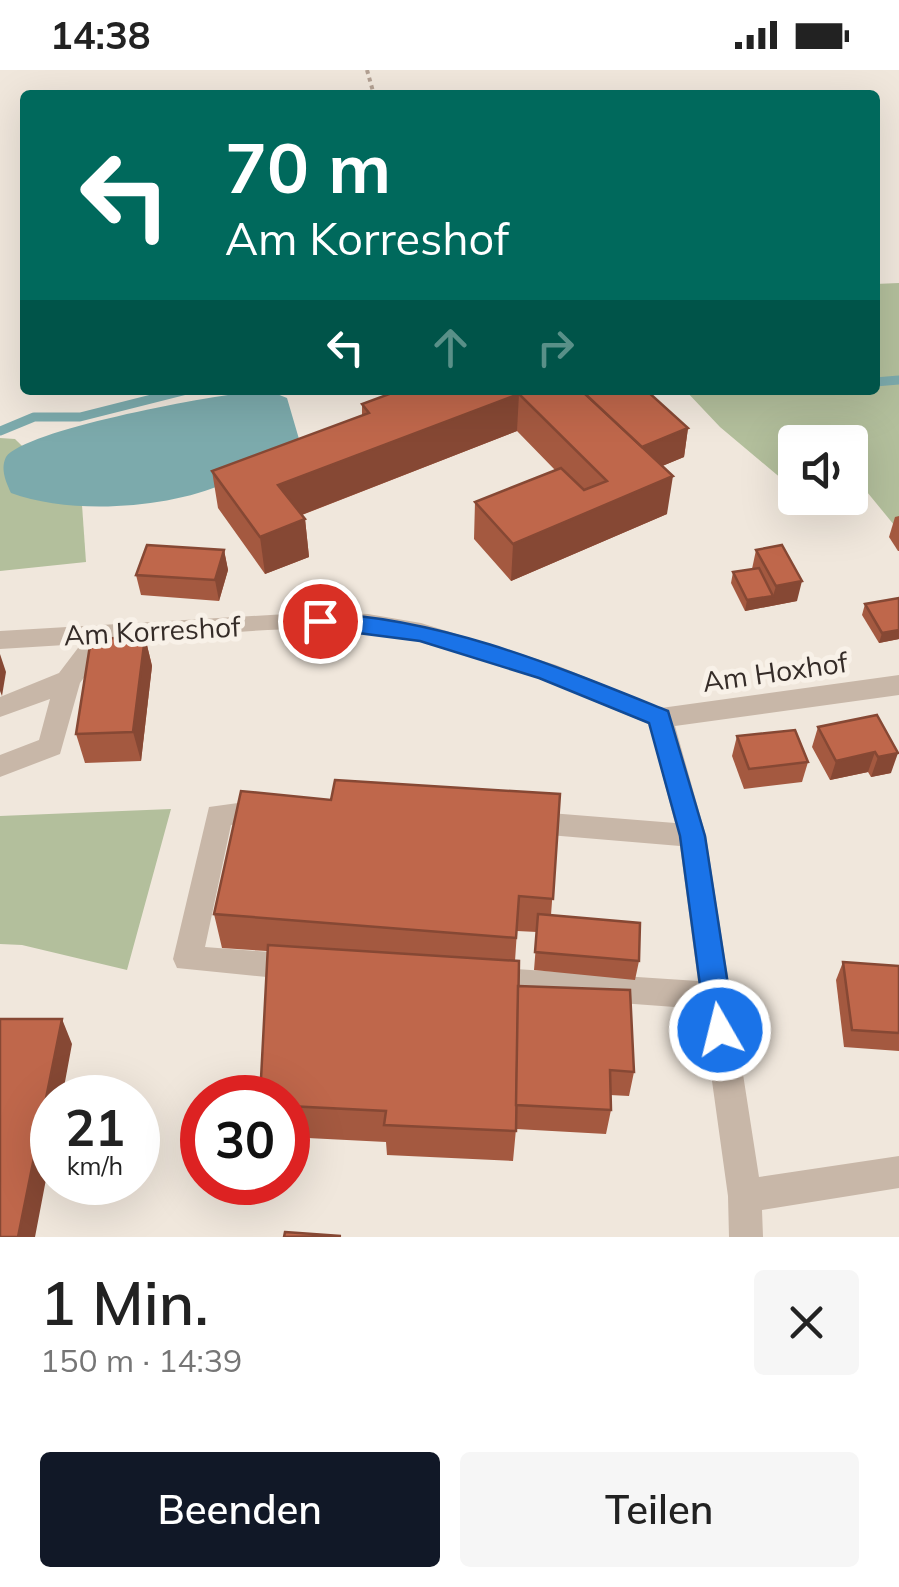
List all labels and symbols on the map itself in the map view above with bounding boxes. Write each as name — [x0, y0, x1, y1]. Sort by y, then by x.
pin — [278, 579, 363, 664]
street label: Am Korreshof — [63, 608, 242, 653]
street label: Am Hoxhof — [700, 644, 850, 699]
position arrow — [668, 978, 772, 1082]
speed limit sign: 30 — [180, 1075, 310, 1205]

